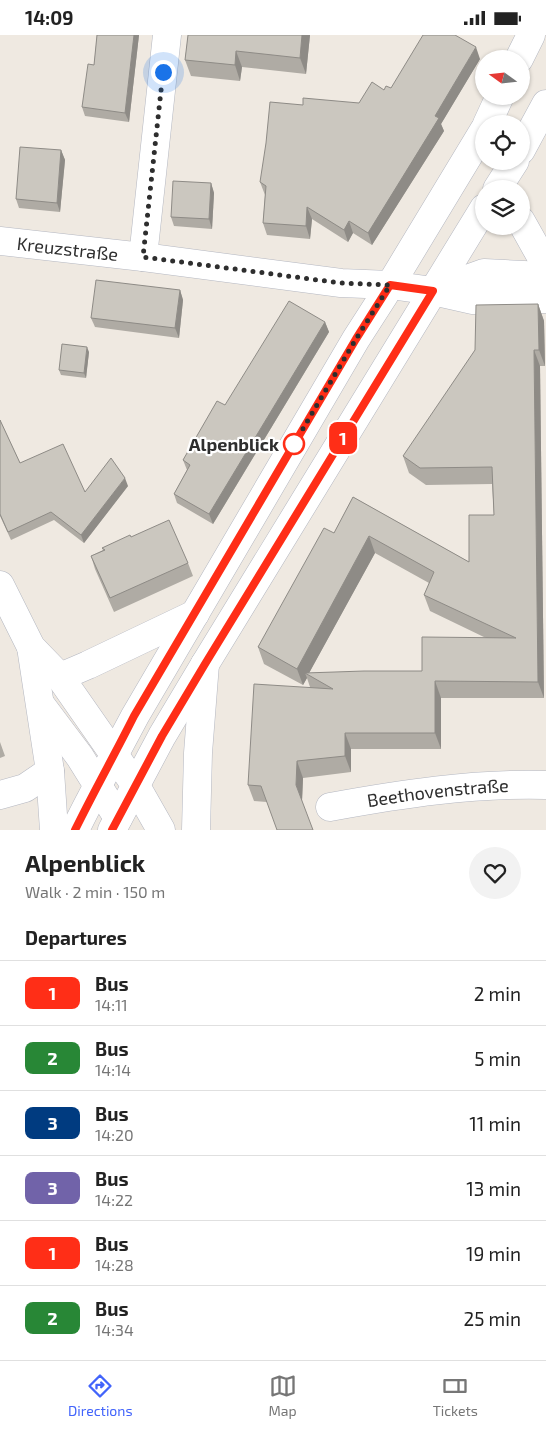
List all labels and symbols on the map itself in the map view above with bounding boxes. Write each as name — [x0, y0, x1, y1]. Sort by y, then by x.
north arrow — [475, 50, 530, 105]
your location — [151, 60, 176, 85]
street label: Kreuzstraße — [16, 232, 119, 265]
line badge: 1 — [327, 422, 359, 454]
place label: Alpenblick — [189, 433, 279, 455]
marker: Alpenblick — [283, 433, 305, 455]
street label: Beethovenstraße — [365, 774, 509, 811]

